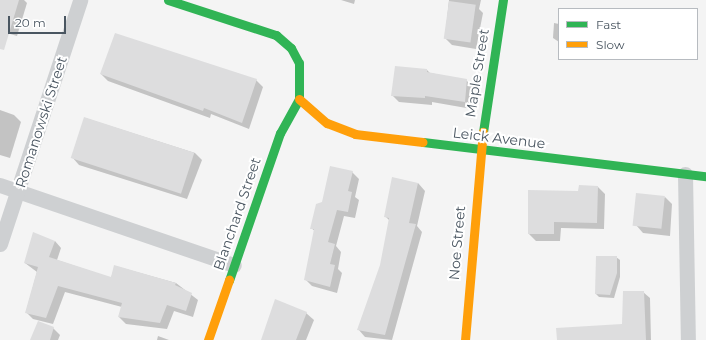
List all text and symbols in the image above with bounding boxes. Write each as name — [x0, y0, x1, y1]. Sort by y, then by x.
scale bar — [10, 8, 68, 34]
legend — [558, 8, 698, 60]
text: 20 m — [15, 15, 46, 30]
text: Fast — [596, 17, 621, 32]
street label: Maple Street — [462, 28, 492, 118]
text: Slow — [596, 37, 625, 52]
street label: Romanowski Street — [12, 54, 70, 190]
street label: Leick Avenue — [452, 124, 546, 152]
street label: Blanchard Street — [210, 155, 264, 273]
street label: Noe Street — [445, 205, 469, 281]

